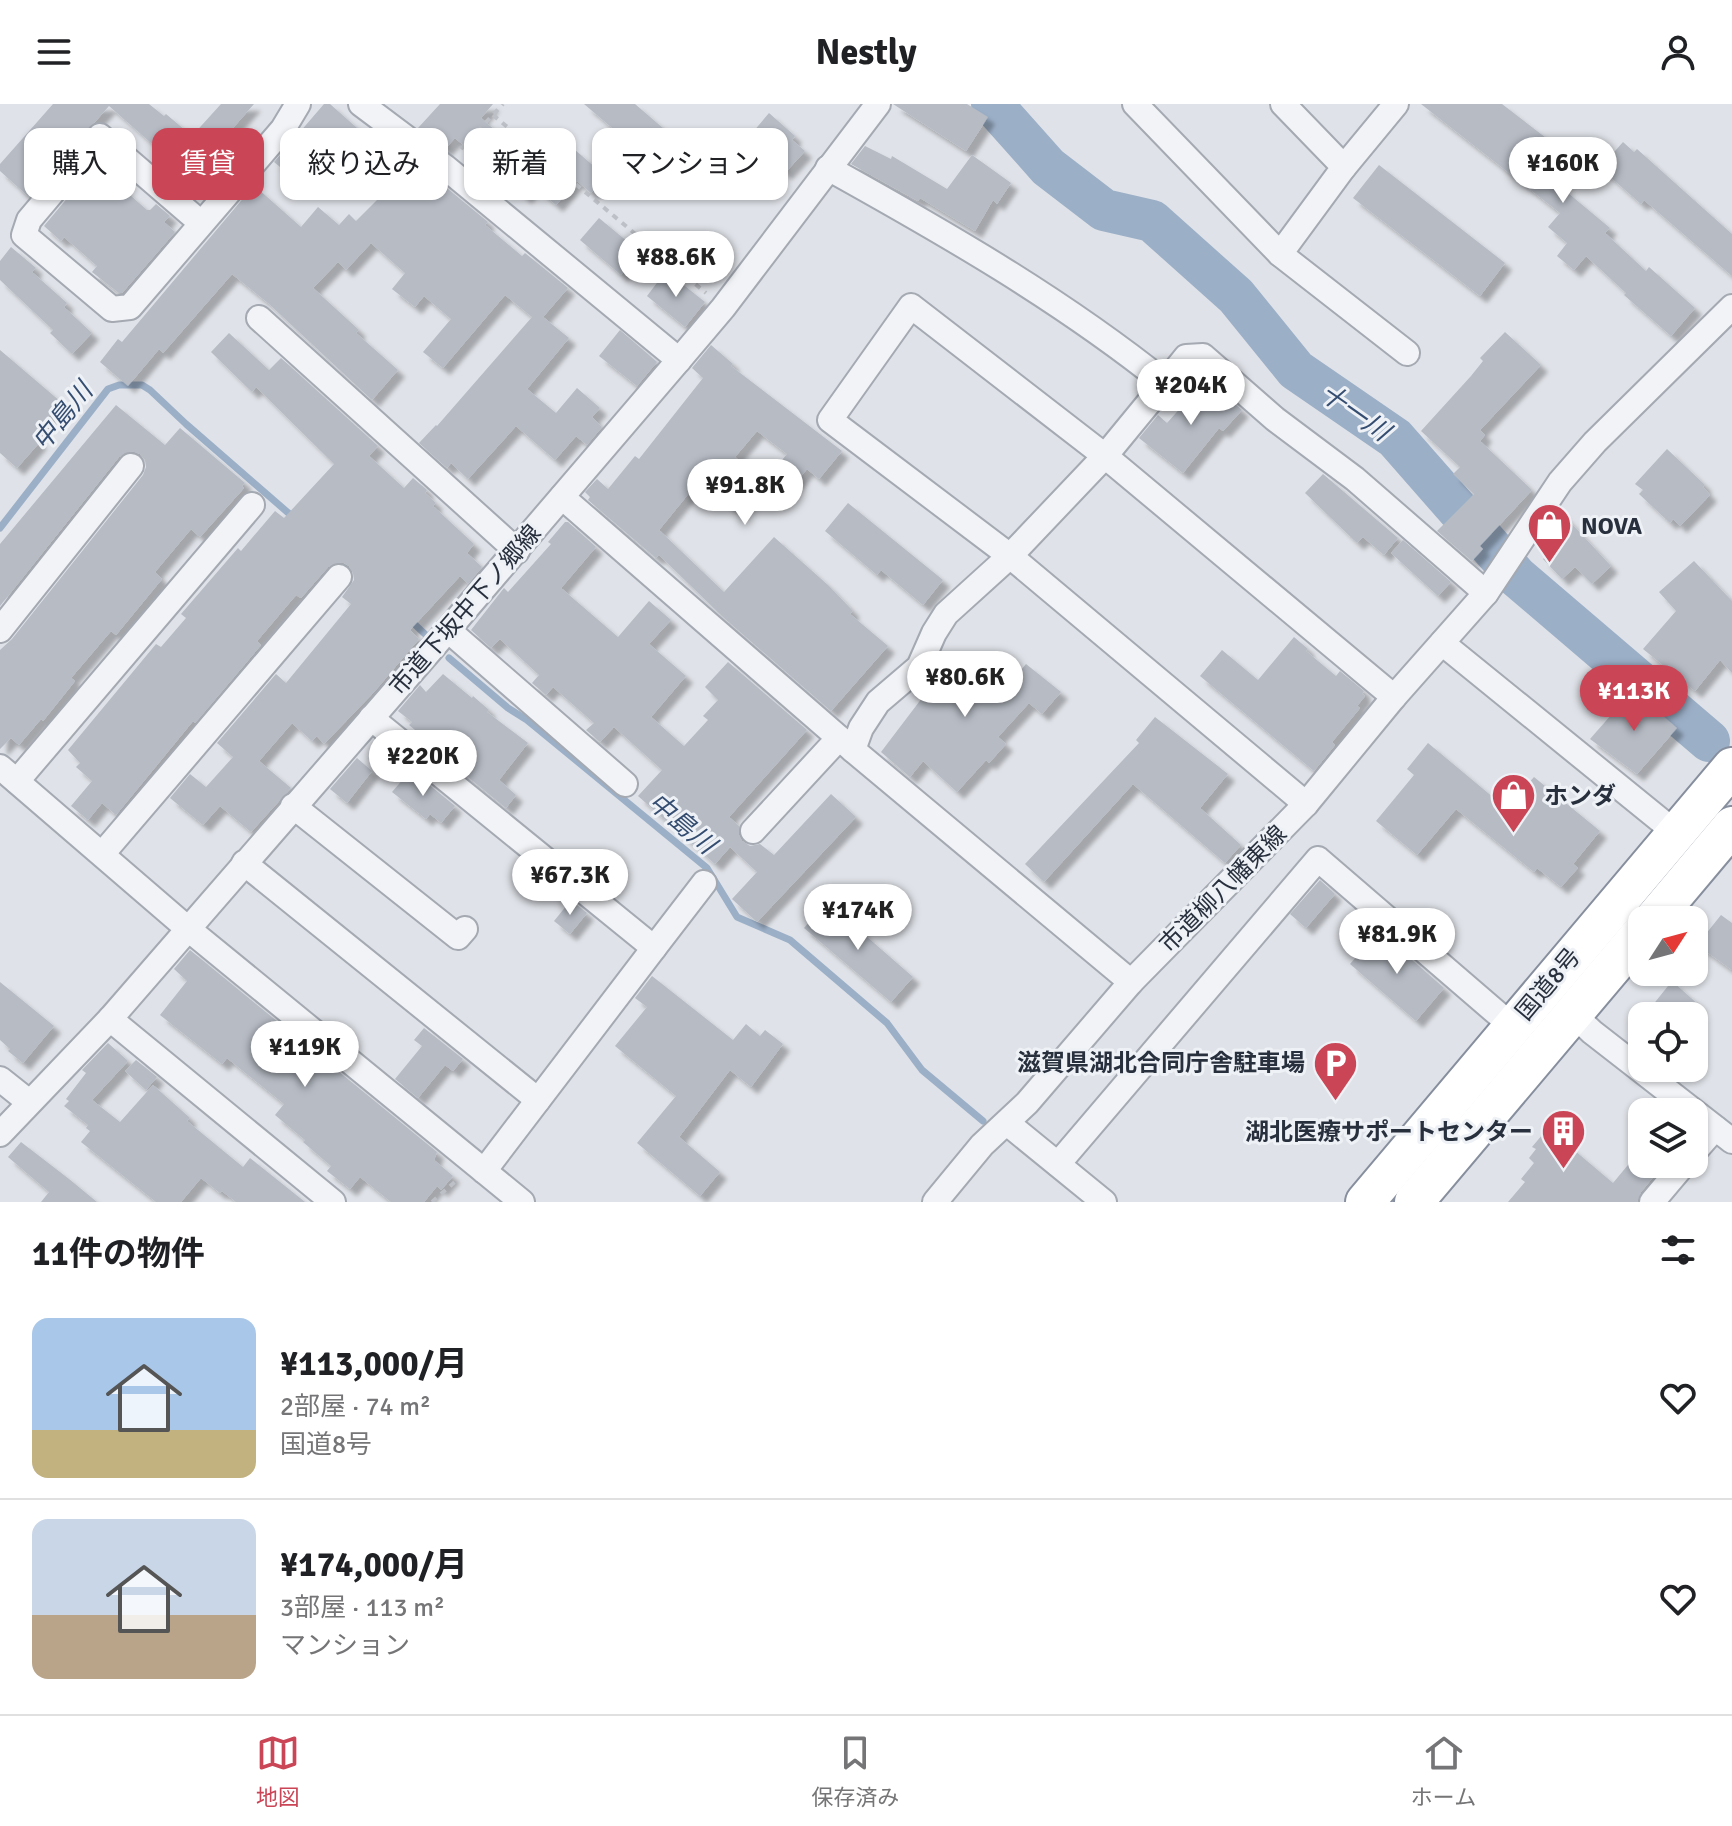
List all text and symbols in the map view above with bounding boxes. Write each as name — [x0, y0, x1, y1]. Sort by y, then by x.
icon: menu — [32, 30, 76, 74]
text: Nestly — [815, 30, 917, 75]
icon: person — [1656, 30, 1700, 74]
chip: 購入 — [24, 128, 136, 200]
chip: 賃貸 — [152, 128, 264, 200]
chip: 絞り込み — [280, 128, 448, 200]
chip: 新着 — [464, 128, 576, 200]
chip: マンション — [592, 128, 788, 200]
pin: ¥160K — [1507, 137, 1619, 205]
text: ¥160K — [1527, 147, 1599, 179]
pin: ¥88.6K — [611, 231, 741, 299]
text: ¥88.6K — [636, 241, 716, 273]
pin: ¥204K — [1135, 359, 1247, 427]
text: ¥204K — [1155, 369, 1227, 401]
water label: 中島川 — [26, 374, 102, 457]
water label: 十一川 — [1313, 377, 1398, 450]
pin: ¥91.8K — [680, 459, 810, 527]
text: ¥91.8K — [705, 469, 785, 501]
shop icon: NOVA — [1526, 502, 1574, 565]
place label: NOVA — [1581, 511, 1643, 541]
street label: 市道下坂中下ノ郷線 — [383, 519, 547, 701]
pin: ¥80.6K — [900, 651, 1030, 719]
text: ¥80.6K — [925, 661, 1005, 693]
pin: ¥113K — [1578, 665, 1690, 733]
text: ¥113K — [1598, 675, 1670, 707]
pin: ¥220K — [367, 730, 479, 798]
text: ¥220K — [387, 740, 459, 772]
shop icon: ホンダ — [1489, 772, 1537, 835]
place label: ホンダ — [1544, 781, 1616, 811]
water label: 中島川 — [641, 786, 724, 863]
street label: 市道柳八幡東線 — [1153, 819, 1293, 959]
pin: ¥67.3K — [505, 849, 635, 917]
text: ¥67.3K — [530, 859, 610, 891]
pin: ¥174K — [802, 884, 914, 952]
text: ¥174K — [822, 894, 894, 926]
north arrow — [1628, 906, 1708, 986]
map controls — [1628, 906, 1708, 1178]
pin: ¥81.9K — [1332, 908, 1462, 976]
text: ¥81.9K — [1357, 918, 1437, 950]
street label: 国道8号 — [1509, 942, 1587, 1026]
button: locate — [1628, 1002, 1708, 1082]
pin: ¥119K — [249, 1021, 361, 1089]
text: ¥119K — [269, 1031, 341, 1063]
parking icon: 滋賀県湖北合同庁舎駐車場 — [1312, 1039, 1360, 1102]
place label: 滋賀県湖北合同庁舎駐車場 — [1017, 1048, 1305, 1078]
button: layers — [1628, 1098, 1708, 1178]
building icon: 湖北医療サポートセンター — [1540, 1108, 1588, 1171]
place label: 湖北医療サポートセンター — [1245, 1117, 1533, 1147]
icon: filters — [1656, 1228, 1700, 1272]
text: 11件の物件 — [32, 1233, 205, 1275]
text: ¥113,000/月 — [280, 1343, 468, 1385]
icon: home — [96, 1350, 192, 1446]
icon: heart — [1656, 1376, 1700, 1420]
text: 2部屋 · 74 m² — [280, 1391, 431, 1423]
text: 国道8号 — [280, 1429, 372, 1461]
text: ¥174,000/月 — [280, 1544, 468, 1586]
icon: home — [96, 1551, 192, 1647]
icon: heart — [1656, 1577, 1700, 1621]
text: 3部屋 · 113 m² — [280, 1592, 445, 1624]
text: マンション — [280, 1630, 410, 1662]
tab: 地図 — [256, 1731, 300, 1811]
tab: 保存済み — [811, 1731, 899, 1811]
tab: ホーム — [1411, 1731, 1476, 1811]

